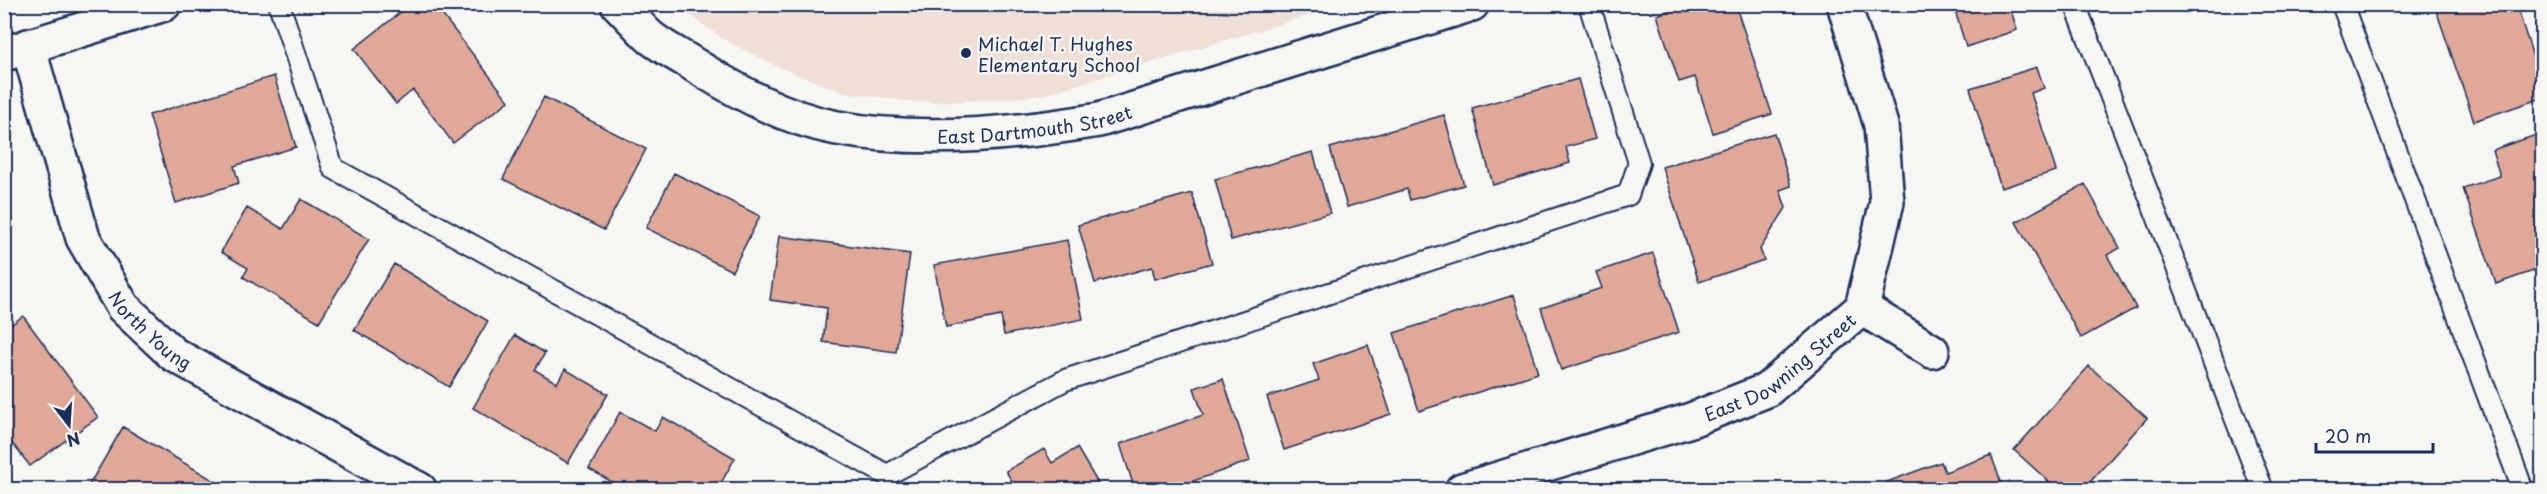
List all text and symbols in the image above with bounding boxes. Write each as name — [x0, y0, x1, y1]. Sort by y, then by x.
place label: Michael T. Hughes Elementary School — [978, 30, 1140, 78]
marker: Michael T. Hughes Elementary School — [959, 46, 973, 60]
street label: East Dartmouth Street — [937, 97, 1135, 149]
street label: North Young — [103, 285, 197, 375]
street label: East Downing Street — [1700, 306, 1861, 427]
north arrow — [39, 395, 99, 455]
scale bar — [2316, 416, 2433, 454]
text: 20 m — [2325, 422, 2371, 449]
text: N — [64, 427, 83, 454]

